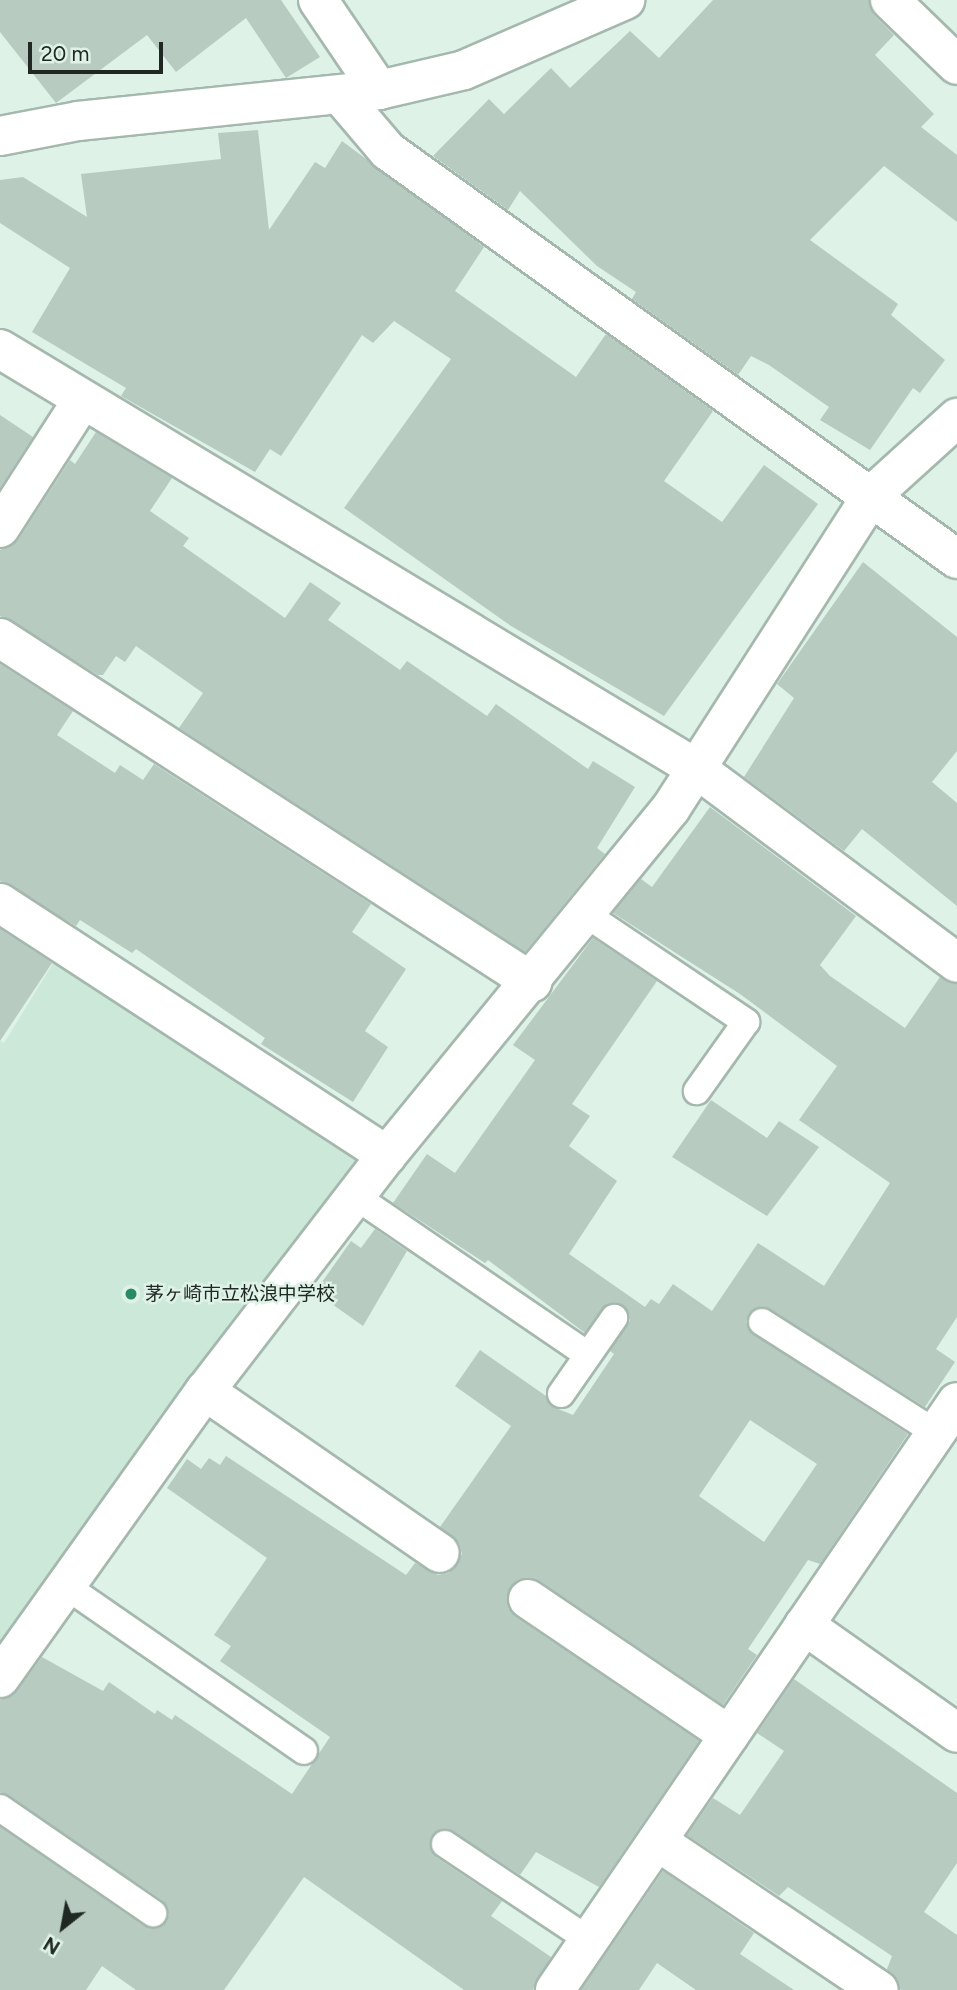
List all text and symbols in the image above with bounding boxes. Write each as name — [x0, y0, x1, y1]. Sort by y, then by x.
scale bar — [32, 28, 166, 72]
text: 20 m — [41, 41, 89, 66]
place label: 茅ヶ崎市立松浪中学校 — [145, 1283, 335, 1305]
marker: 茅ヶ崎市立松浪中学校 — [123, 1286, 139, 1302]
north arrow — [28, 1892, 98, 1962]
text: N — [40, 1932, 64, 1959]

